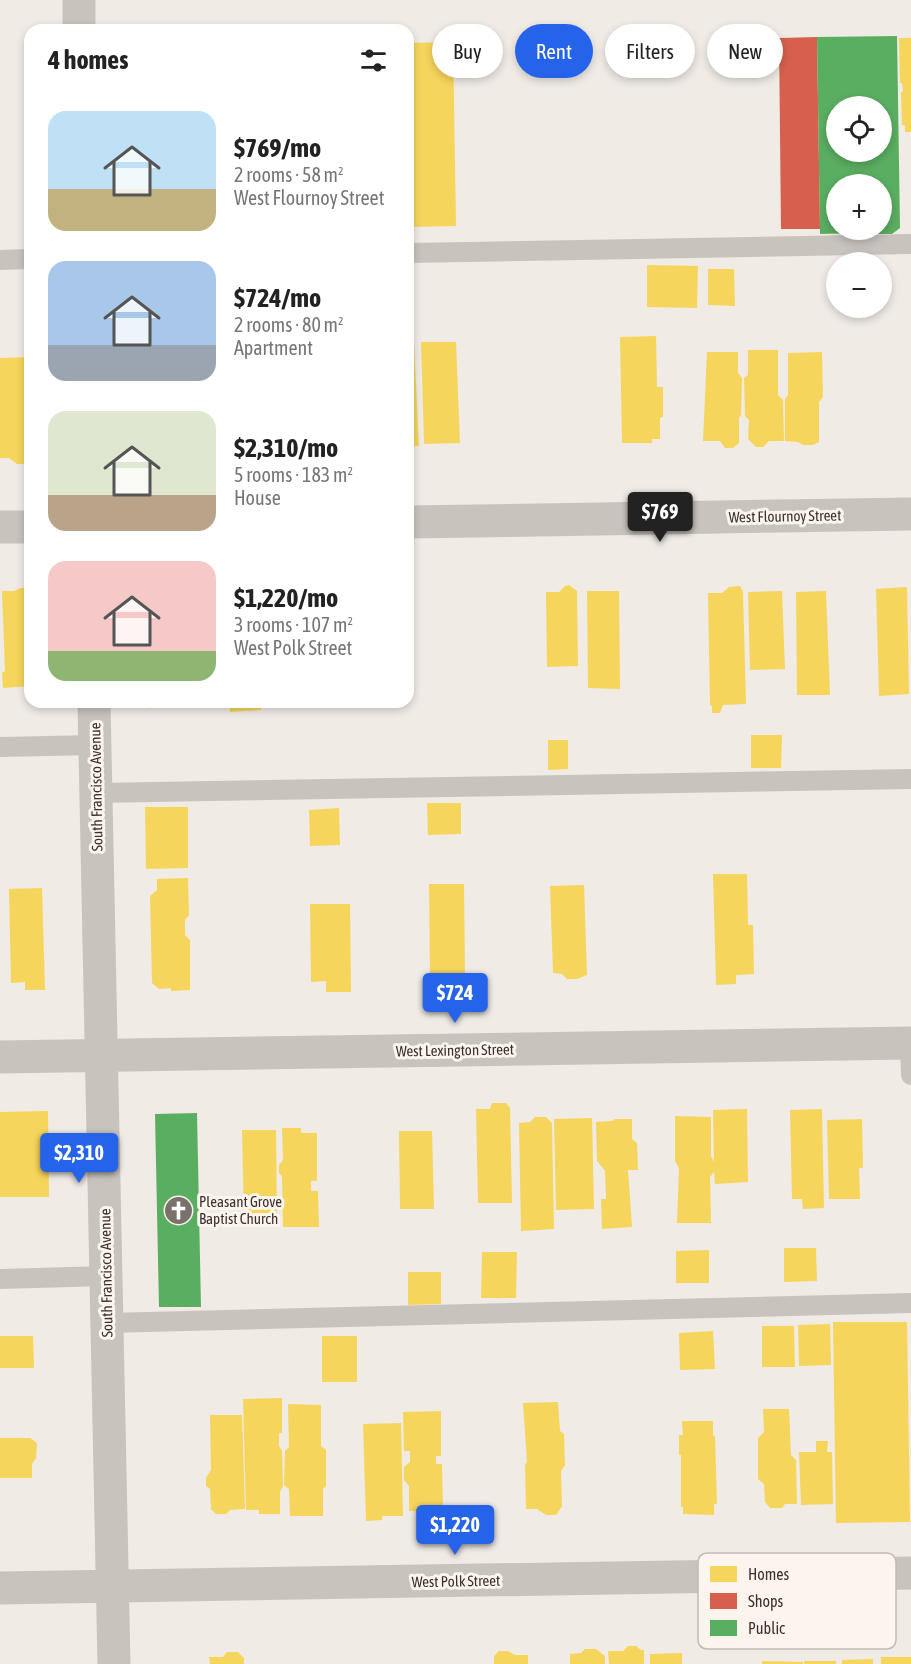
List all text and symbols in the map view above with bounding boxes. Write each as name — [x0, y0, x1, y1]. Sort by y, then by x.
chip: Buy — [432, 24, 503, 78]
chip: Rent — [515, 24, 593, 78]
chip: Filters — [605, 24, 695, 78]
chip: New — [707, 24, 783, 78]
icon: filters — [357, 44, 390, 77]
text: 4 homes — [48, 45, 128, 75]
map controls — [826, 96, 892, 318]
button: locate — [826, 96, 892, 162]
text: $769/mo — [234, 133, 321, 163]
icon: home — [96, 135, 168, 207]
text: 2 rooms · 58 m² — [234, 163, 344, 186]
button: + — [826, 174, 892, 240]
text: West Flournoy Street — [234, 186, 384, 209]
button: − — [826, 252, 892, 318]
text: $724/mo — [234, 283, 321, 313]
icon: home — [96, 285, 168, 357]
text: 2 rooms · 80 m² — [234, 313, 344, 336]
text: Apartment — [234, 336, 313, 359]
text: $2,310/mo — [234, 433, 338, 463]
icon: home — [96, 435, 168, 507]
text: 5 rooms · 183 m² — [234, 463, 353, 486]
text: House — [234, 486, 281, 509]
pin: $769 — [624, 492, 696, 543]
text: $769 — [642, 500, 678, 523]
street label: West Flournoy Street — [728, 507, 842, 525]
text: $1,220/mo — [234, 583, 338, 613]
icon: home — [96, 585, 168, 657]
text: 3 rooms · 107 m² — [234, 613, 353, 636]
text: West Polk Street — [234, 636, 352, 659]
street label: South Francisco Avenue — [86, 722, 106, 852]
pin: $724 — [419, 973, 491, 1024]
text: $724 — [437, 981, 473, 1004]
street label: West Lexington Street — [396, 1040, 514, 1060]
pin: $2,310 — [30, 1133, 128, 1184]
text: $2,310 — [54, 1141, 104, 1164]
place label: Pleasant Grove Baptist Church — [199, 1193, 282, 1227]
church icon: Pleasant Grove Baptist Church — [162, 1194, 194, 1226]
street label: South Francisco Avenue — [96, 1208, 116, 1338]
pin: $1,220 — [406, 1505, 504, 1556]
text: $1,220 — [430, 1513, 480, 1536]
legend — [698, 1553, 896, 1649]
text: Homes — [748, 1565, 790, 1583]
street label: West Polk Street — [412, 1572, 500, 1590]
text: Shops — [748, 1592, 784, 1611]
text: Public — [748, 1619, 785, 1637]

